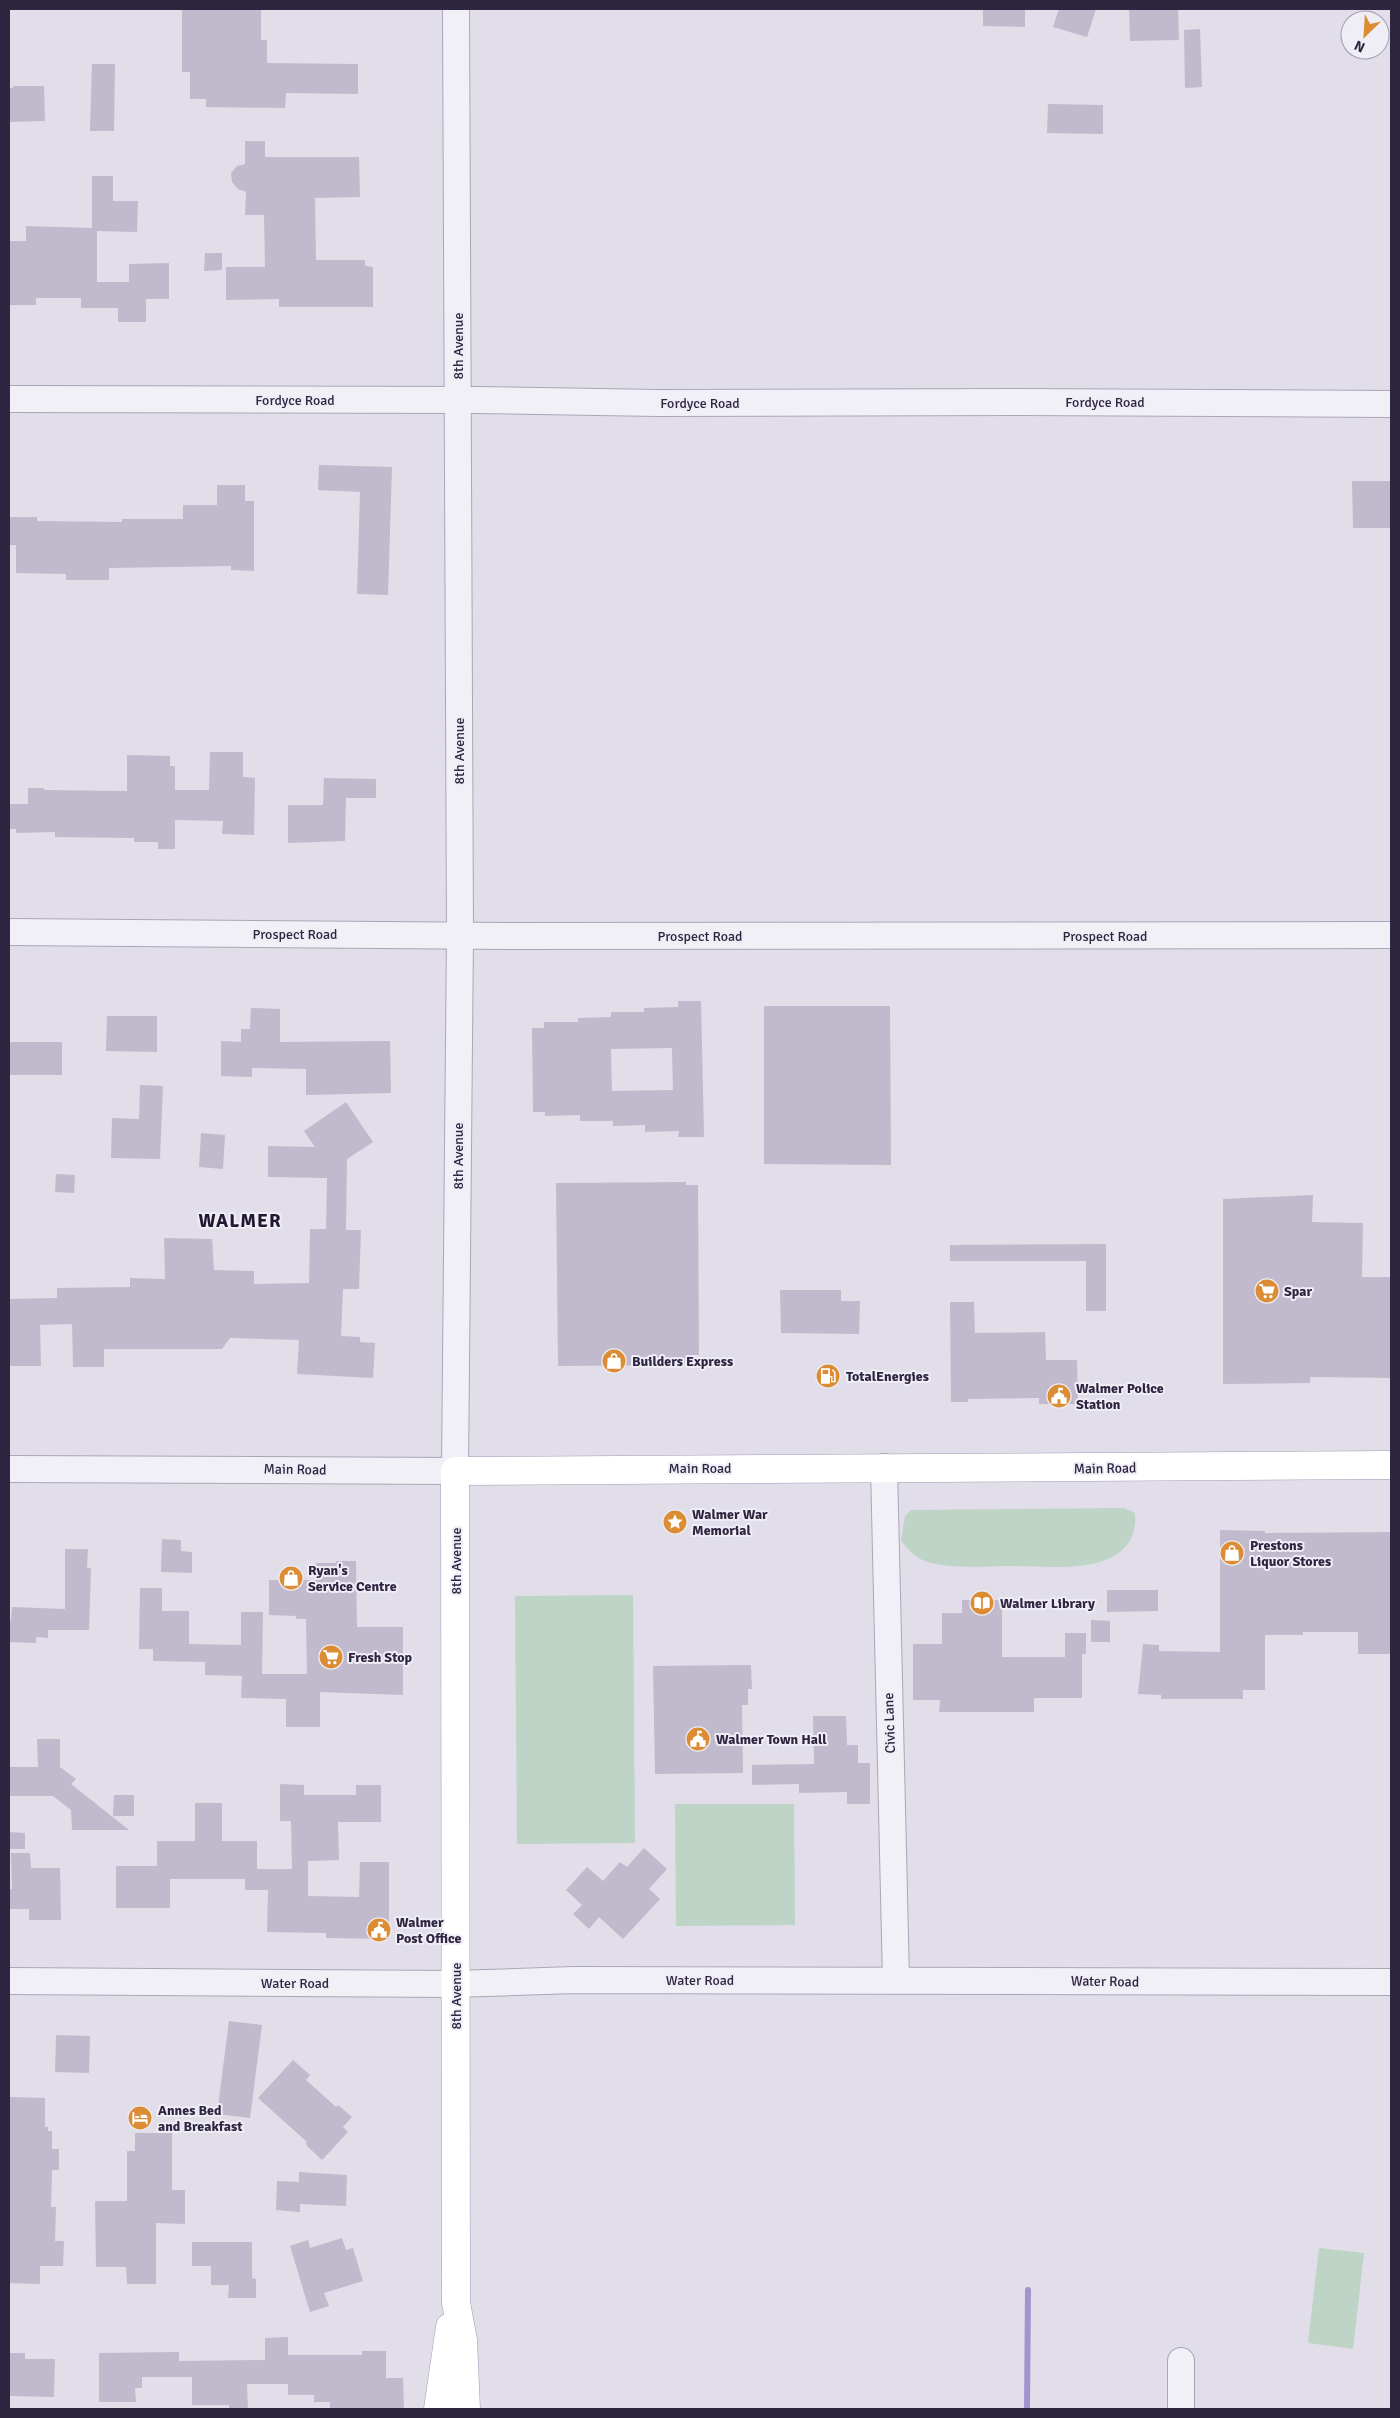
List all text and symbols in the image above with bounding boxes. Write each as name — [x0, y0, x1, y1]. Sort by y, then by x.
north arrow — [1340, 10, 1390, 60]
text: N — [1352, 37, 1368, 56]
street label: 8th Avenue — [450, 313, 467, 379]
street label: Fordyce Road — [255, 392, 335, 409]
street label: Fordyce Road — [1065, 394, 1145, 411]
street label: Fordyce Road — [660, 395, 740, 412]
street label: 8th Avenue — [451, 718, 468, 784]
street label: Prospect Road — [253, 926, 338, 943]
street label: Prospect Road — [658, 928, 743, 945]
street label: Prospect Road — [1063, 928, 1148, 945]
street label: 8th Avenue — [450, 1123, 467, 1189]
district label: WALMER — [198, 1209, 282, 1233]
supermarket icon: Spar — [1254, 1278, 1280, 1304]
place label: Spar — [1284, 1283, 1313, 1300]
shop icon: Builders Express — [601, 1348, 627, 1374]
place label: Builders Express — [632, 1353, 733, 1370]
fuel station icon: TotalEnergies — [815, 1363, 841, 1389]
place label: TotalEnergies — [846, 1368, 929, 1385]
place label: Walmer Police Station — [1076, 1380, 1164, 1413]
public building icon: Walmer Police Station — [1046, 1383, 1072, 1409]
street label: Main Road — [1073, 1459, 1137, 1478]
street label: Main Road — [263, 1460, 327, 1479]
street label: Main Road — [669, 1460, 731, 1477]
place label: Walmer War Memorial — [692, 1506, 768, 1539]
place icon: Walmer War Memorial — [662, 1509, 688, 1535]
street label: 8th Avenue — [448, 1528, 465, 1594]
place label: Prestons Liquor Stores — [1250, 1537, 1331, 1570]
shop icon: Prestons Liquor Stores — [1219, 1540, 1245, 1566]
place label: Ryan's Service Centre — [308, 1562, 397, 1595]
shop icon: Ryan's Service Centre — [278, 1565, 304, 1591]
library icon: Walmer Library — [969, 1590, 995, 1616]
place label: Walmer Library — [1000, 1595, 1095, 1612]
supermarket icon: Fresh Stop — [318, 1644, 344, 1670]
place label: Fresh Stop — [348, 1649, 413, 1666]
street label: Civic Lane — [880, 1692, 899, 1754]
public building icon: Walmer Town Hall — [685, 1726, 711, 1752]
place label: Walmer Town Hall — [716, 1731, 827, 1748]
place label: Walmer Post Office — [396, 1914, 462, 1947]
public building icon: Walmer Post Office — [366, 1917, 392, 1943]
street label: 8th Avenue — [448, 1963, 465, 2029]
street label: Water Road — [666, 1972, 734, 1989]
street label: Water Road — [1071, 1972, 1139, 1991]
street label: Water Road — [261, 1975, 329, 1992]
place label: Annes Bed and Breakfast — [158, 2102, 243, 2135]
hotel icon: Annes Bed and Breakfast — [127, 2105, 153, 2131]

